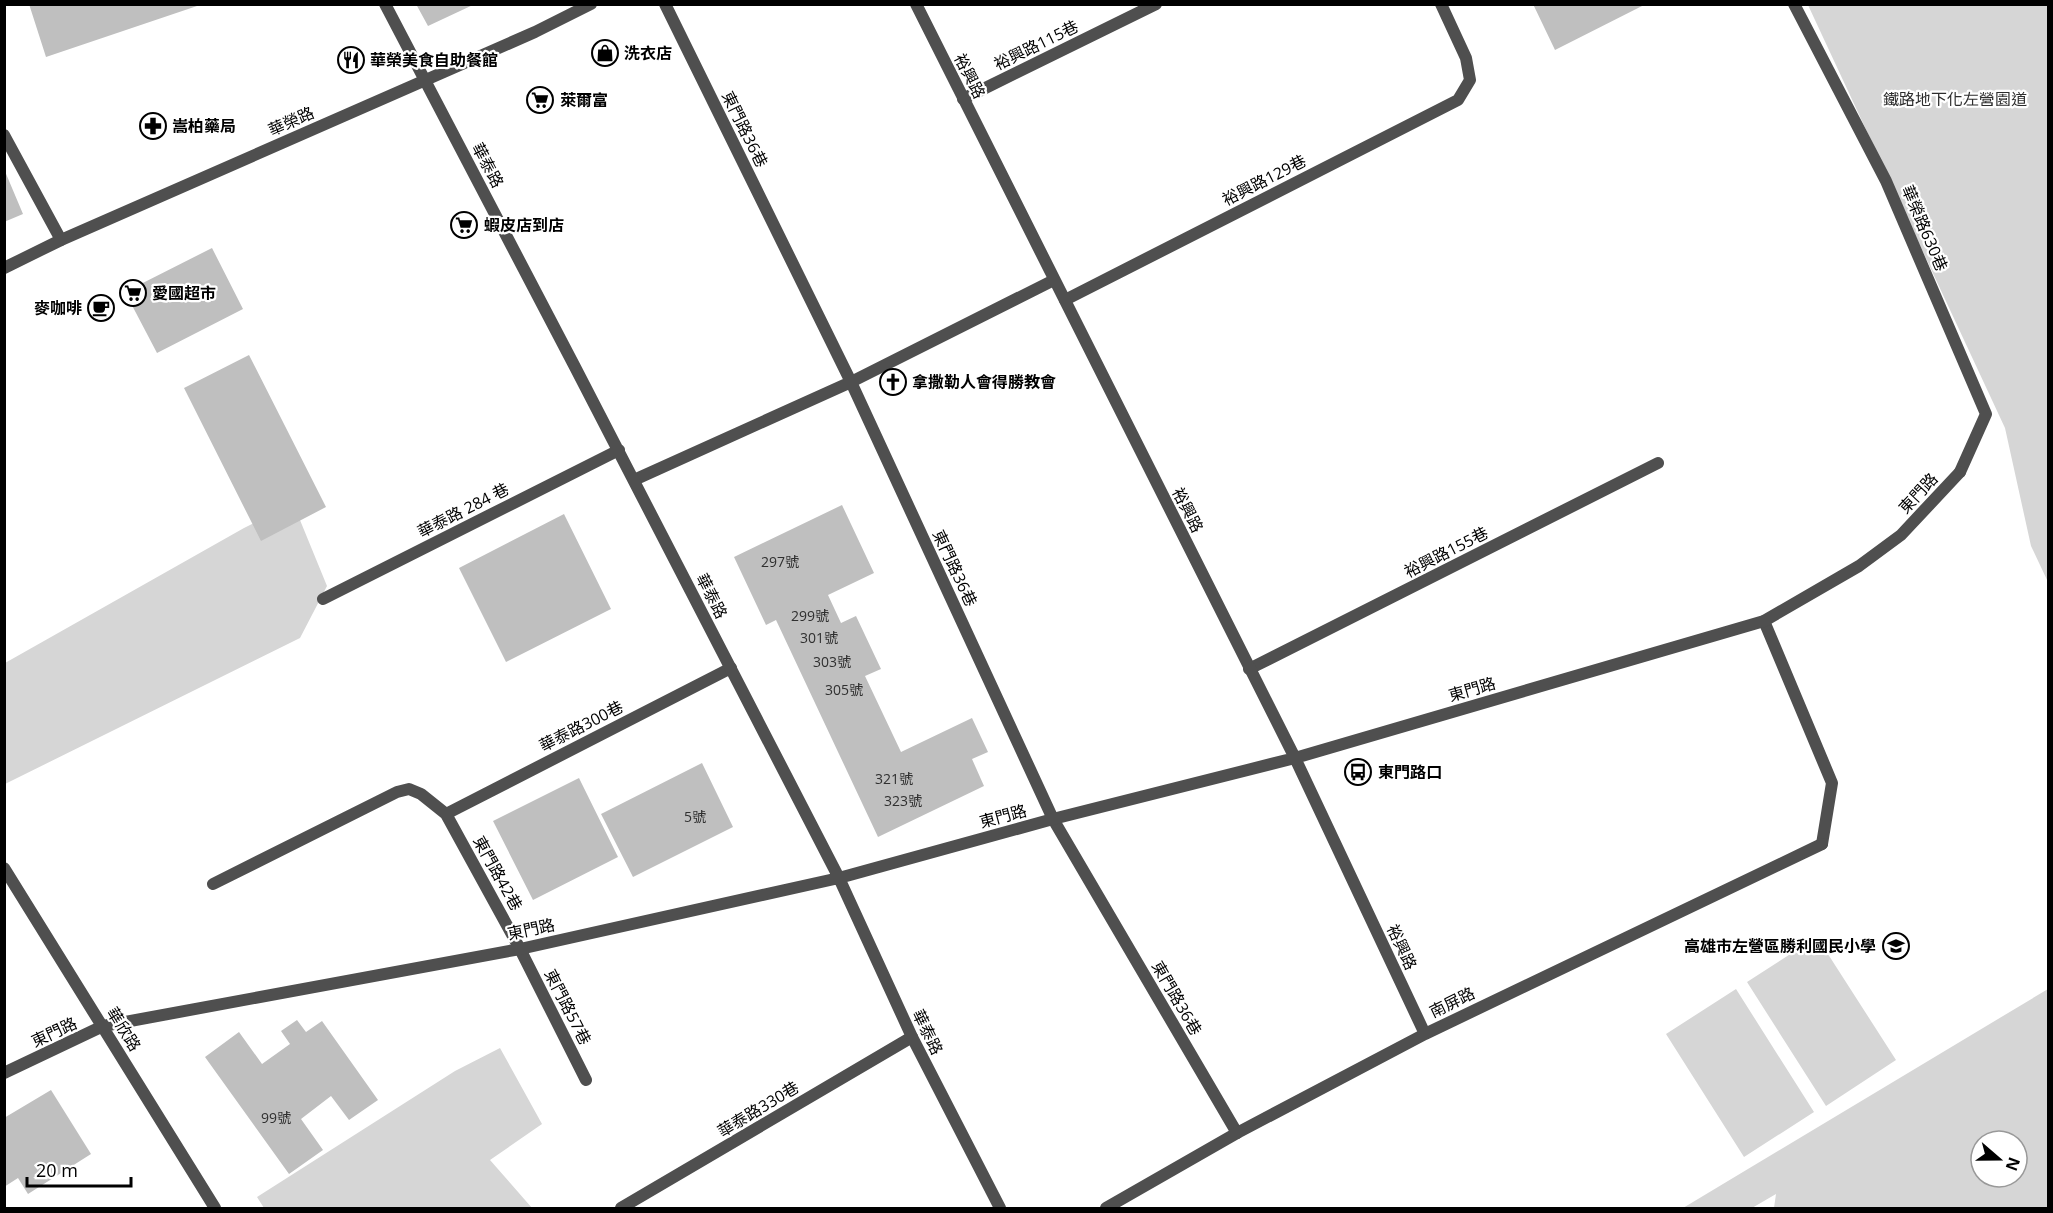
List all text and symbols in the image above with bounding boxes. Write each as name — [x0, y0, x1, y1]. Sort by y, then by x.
street label: 裕興路115巷 — [990, 15, 1082, 75]
shop icon: 洗衣店 — [590, 38, 620, 68]
place label: 洗衣店 — [624, 42, 672, 64]
restaurant icon: 華榮美食自助餐館 — [336, 45, 366, 75]
place label: 華榮美食自助餐館 — [370, 49, 498, 71]
street label: 裕興路 — [949, 50, 991, 102]
supermarket icon: 萊爾富 — [525, 85, 555, 115]
street label: 東門路36巷 — [717, 87, 773, 171]
park label: 鐵路地下化左營園道 — [1883, 88, 2027, 110]
place label: 萊爾富 — [560, 89, 608, 111]
street label: 華榮路 — [265, 101, 317, 141]
pharmacy icon: 嵩柏藥局 — [138, 111, 168, 141]
place label: 嵩柏藥局 — [172, 115, 236, 137]
street label: 華泰路 — [467, 139, 509, 191]
street label: 裕興路129巷 — [1218, 149, 1310, 211]
street label: 華榮路630巷 — [1897, 182, 1953, 274]
supermarket icon: 蝦皮店到店 — [449, 210, 479, 240]
place label: 蝦皮店到店 — [484, 214, 564, 236]
supermarket icon: 愛國超市 — [118, 278, 148, 308]
place label: 愛國超市 — [152, 282, 216, 304]
cafe icon: 麥咖啡 — [86, 293, 116, 323]
place label: 麥咖啡 — [34, 297, 82, 319]
church icon: 拿撒勒人會得勝教會 — [878, 367, 908, 397]
place label: 拿撒勒人會得勝教會 — [912, 371, 1056, 393]
street label: 東門路 — [1894, 468, 1942, 518]
street label: 華泰路 284 巷 — [414, 478, 512, 542]
street label: 裕興路 — [1167, 484, 1209, 536]
street label: 裕興路155巷 — [1400, 521, 1492, 583]
street label: 東門路36巷 — [928, 526, 982, 610]
house number: 297號 — [761, 552, 799, 571]
street label: 華泰路 — [691, 570, 733, 622]
house number: 299號 — [791, 606, 829, 625]
house number: 301號 — [800, 628, 838, 647]
house number: 303號 — [813, 652, 851, 671]
street label: 東門路 — [1446, 672, 1498, 706]
house number: 305號 — [825, 680, 863, 699]
street label: 華泰路300巷 — [535, 695, 627, 757]
bus stop icon: 東門路口 — [1343, 757, 1373, 787]
place label: 東門路口 — [1378, 761, 1442, 783]
house number: 321號 — [875, 769, 913, 788]
house number: 323號 — [884, 791, 922, 810]
street label: 東門路 — [977, 799, 1029, 833]
house number: 5號 — [684, 807, 706, 826]
street label: 東門路42巷 — [468, 832, 528, 914]
street label: 東門路 — [505, 913, 557, 945]
street label: 裕興路 — [1382, 921, 1422, 973]
school or university icon: 高雄市左營區勝利國民小學 — [1881, 931, 1911, 961]
place label: 高雄市左營區勝利國民小學 — [1684, 935, 1876, 957]
street label: 東門路36巷 — [1147, 957, 1207, 1039]
street label: 東門路57巷 — [540, 965, 596, 1049]
street label: 南屏路 — [1426, 982, 1478, 1022]
street label: 華欣路 — [102, 1003, 146, 1055]
street label: 華泰路 — [908, 1006, 948, 1058]
street label: 東門路 — [28, 1012, 80, 1052]
street label: 華泰路330巷 — [713, 1076, 803, 1142]
house number: 99號 — [261, 1108, 291, 1127]
north arrow — [1969, 1129, 2029, 1189]
scale bar — [27, 1150, 130, 1188]
text: N — [2001, 1154, 2026, 1174]
text: 20 m — [36, 1158, 78, 1182]

